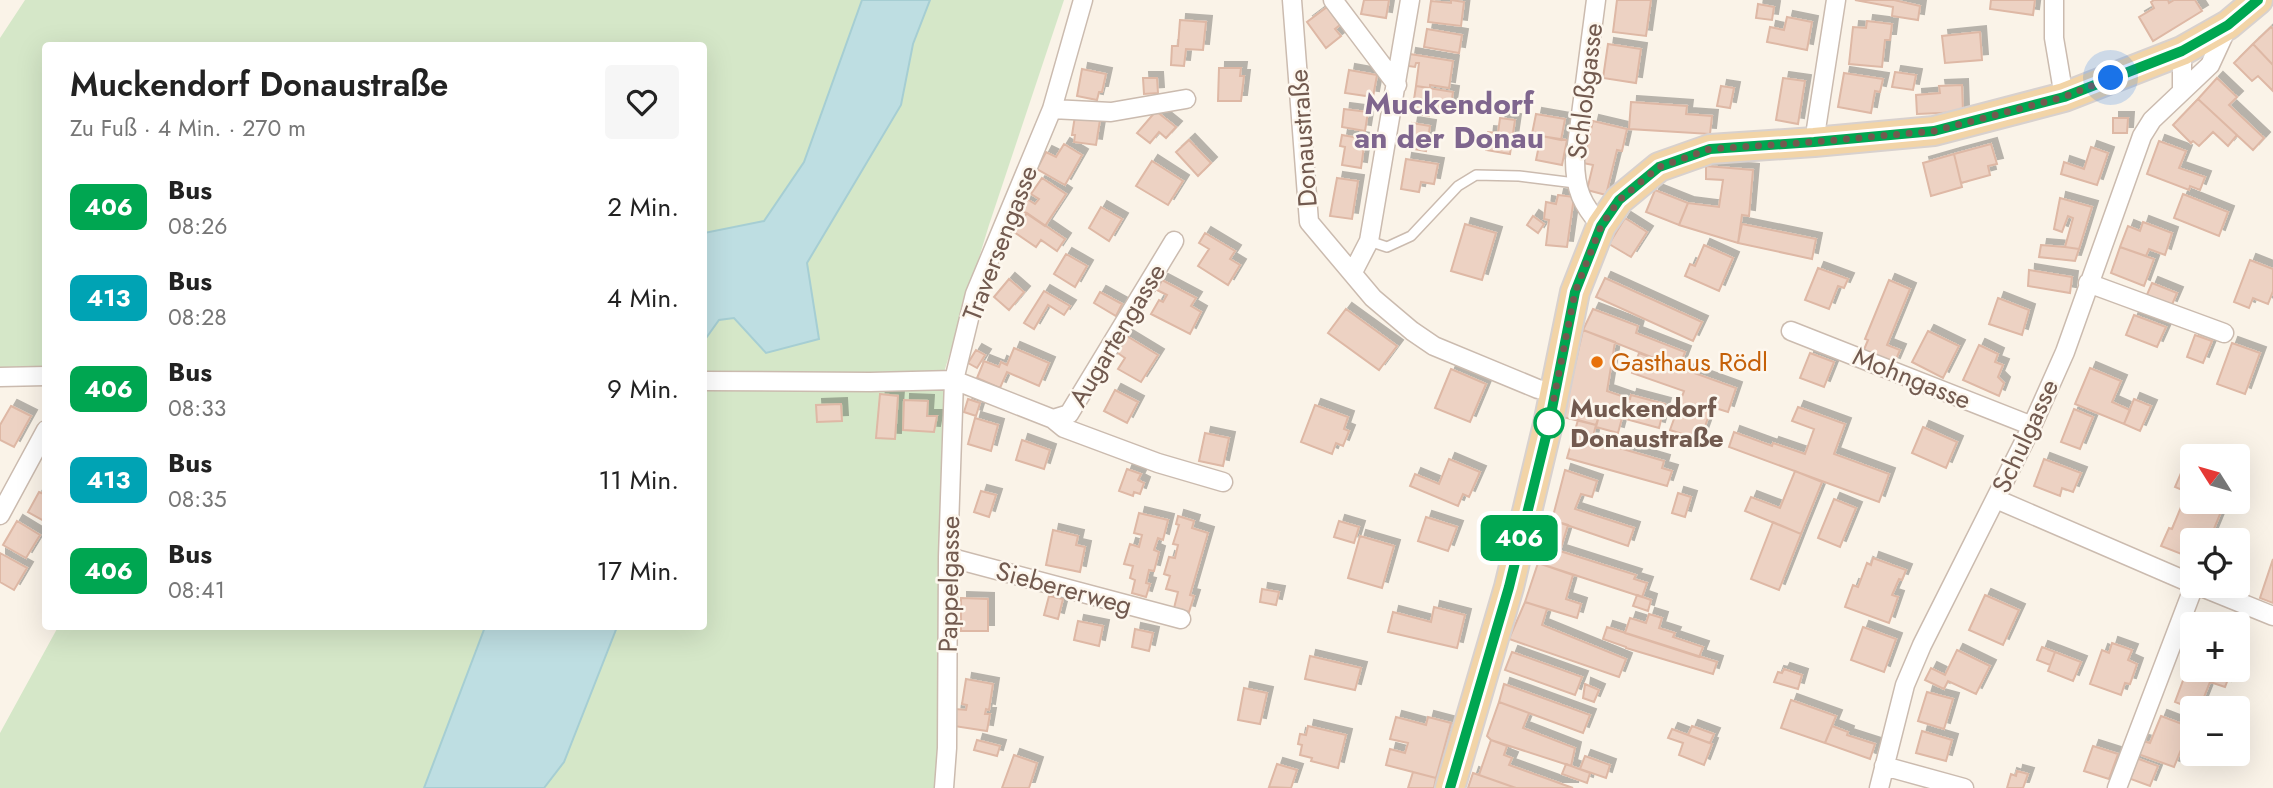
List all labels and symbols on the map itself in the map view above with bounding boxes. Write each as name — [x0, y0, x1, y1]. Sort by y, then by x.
street label: Schloßgasse — [1558, 21, 1612, 161]
your location — [2093, 60, 2128, 95]
street label: Donaustraße — [1279, 68, 1327, 208]
district label: Muckendorf an der Donau — [1354, 82, 1544, 159]
street label: Traversengasse — [953, 160, 1047, 326]
street label: Augartengasse — [1059, 256, 1175, 414]
street label: Mohngasse — [1847, 337, 1977, 419]
place label: Gasthaus Rödl — [1611, 343, 1768, 381]
marker: Gasthaus Rödl — [1589, 354, 1605, 370]
street label: Schulgasse — [1982, 373, 2068, 499]
place label: Muckendorf Donaustraße — [1570, 389, 1724, 457]
marker: Muckendorf Donaustraße — [1534, 408, 1564, 438]
north arrow — [2180, 444, 2250, 514]
street label: Pappelgasse — [929, 515, 969, 653]
line badge: 406 — [1479, 515, 1559, 561]
street label: Siebererweg — [992, 552, 1136, 624]

